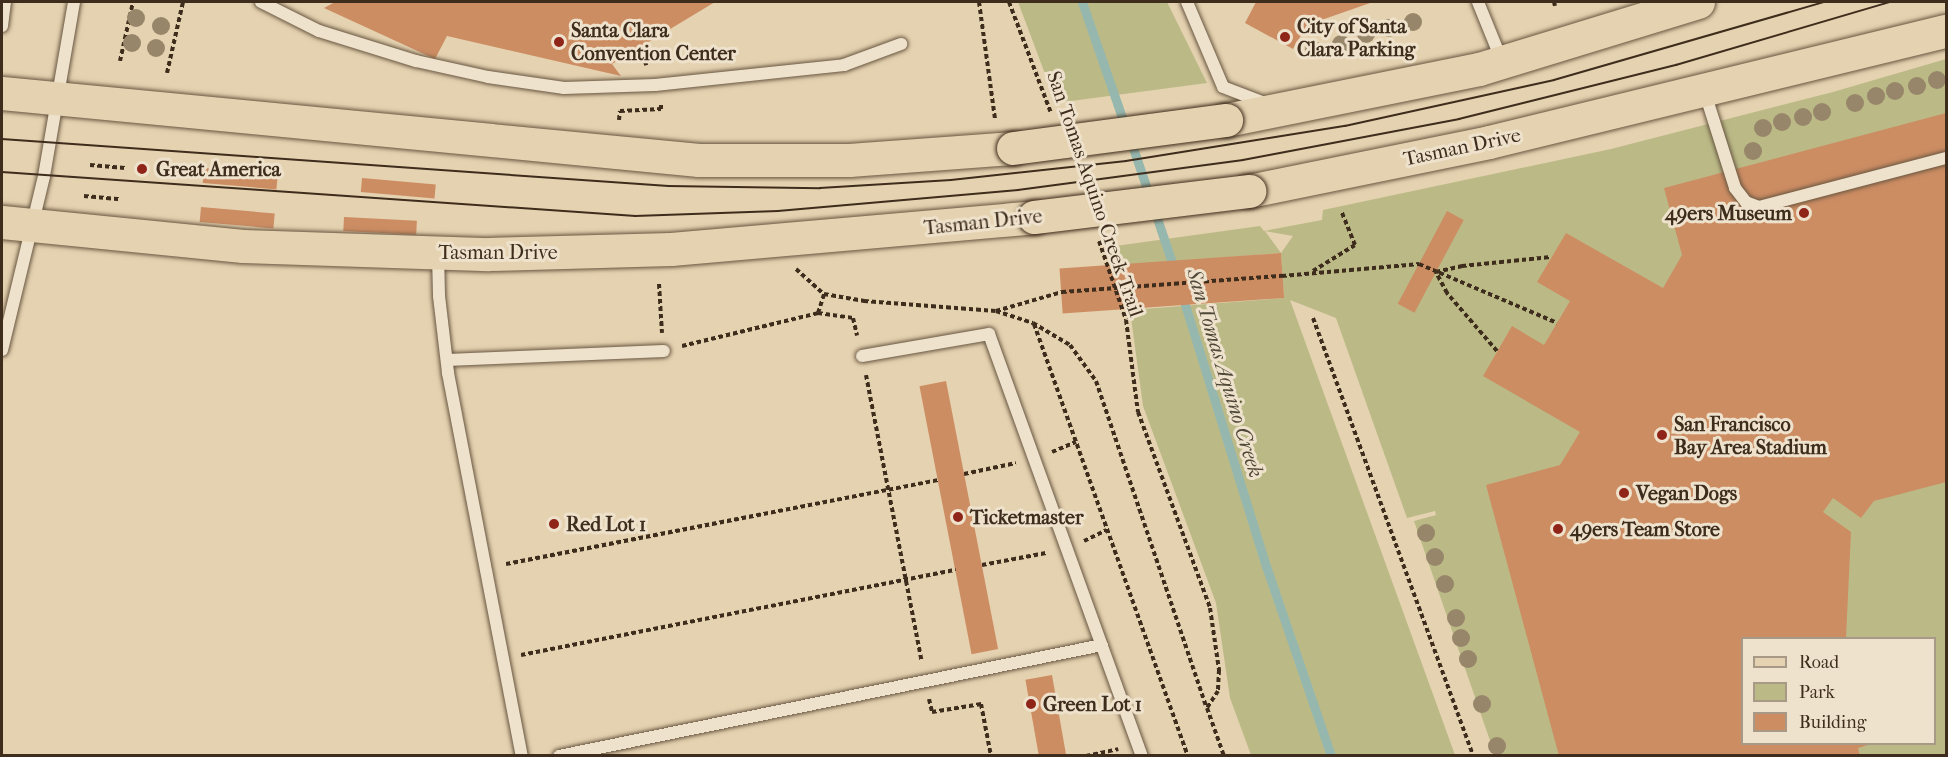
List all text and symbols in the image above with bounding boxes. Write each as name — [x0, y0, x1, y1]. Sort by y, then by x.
place label: City of Santa Clara Parking — [1297, 14, 1415, 61]
place label: Santa Clara Convention Center — [571, 19, 736, 66]
marker: City of Santa Clara Parking — [1278, 30, 1292, 44]
marker: Santa Clara Convention Center — [552, 35, 566, 49]
street label: San Tomas Aquino Creek Trail — [1042, 68, 1148, 320]
street label: Tasman Drive — [1401, 123, 1523, 171]
place label: Great America — [156, 157, 281, 181]
marker: Great America — [133, 160, 151, 178]
place label: 49ers Museum — [1665, 201, 1792, 225]
street label: Tasman Drive — [923, 204, 1043, 240]
marker: 49ers Museum — [1797, 206, 1811, 220]
street label: Tasman Drive — [438, 240, 558, 264]
water label: San Tomas Aquino Creek — [1181, 265, 1269, 481]
place label: San Francisco Bay Area Stadium — [1674, 412, 1827, 459]
marker: San Francisco Bay Area Stadium — [1655, 428, 1669, 442]
place label: Vegan Dogs — [1636, 481, 1737, 505]
marker: Vegan Dogs — [1617, 486, 1631, 500]
place label: Ticketmaster — [970, 505, 1083, 529]
marker: Ticketmaster — [951, 510, 965, 524]
place label: Red Lot 1 — [566, 512, 646, 536]
marker: Red Lot 1 — [547, 517, 561, 531]
place label: 49ers Team Store — [1570, 517, 1720, 541]
marker: 49ers Team Store — [1551, 522, 1565, 536]
legend — [1741, 637, 1936, 745]
text: Road — [1799, 652, 1839, 673]
text: Park — [1799, 682, 1835, 703]
place label: Green Lot 1 — [1043, 692, 1142, 716]
marker: Green Lot 1 — [1024, 697, 1038, 711]
text: Building — [1799, 712, 1866, 733]

